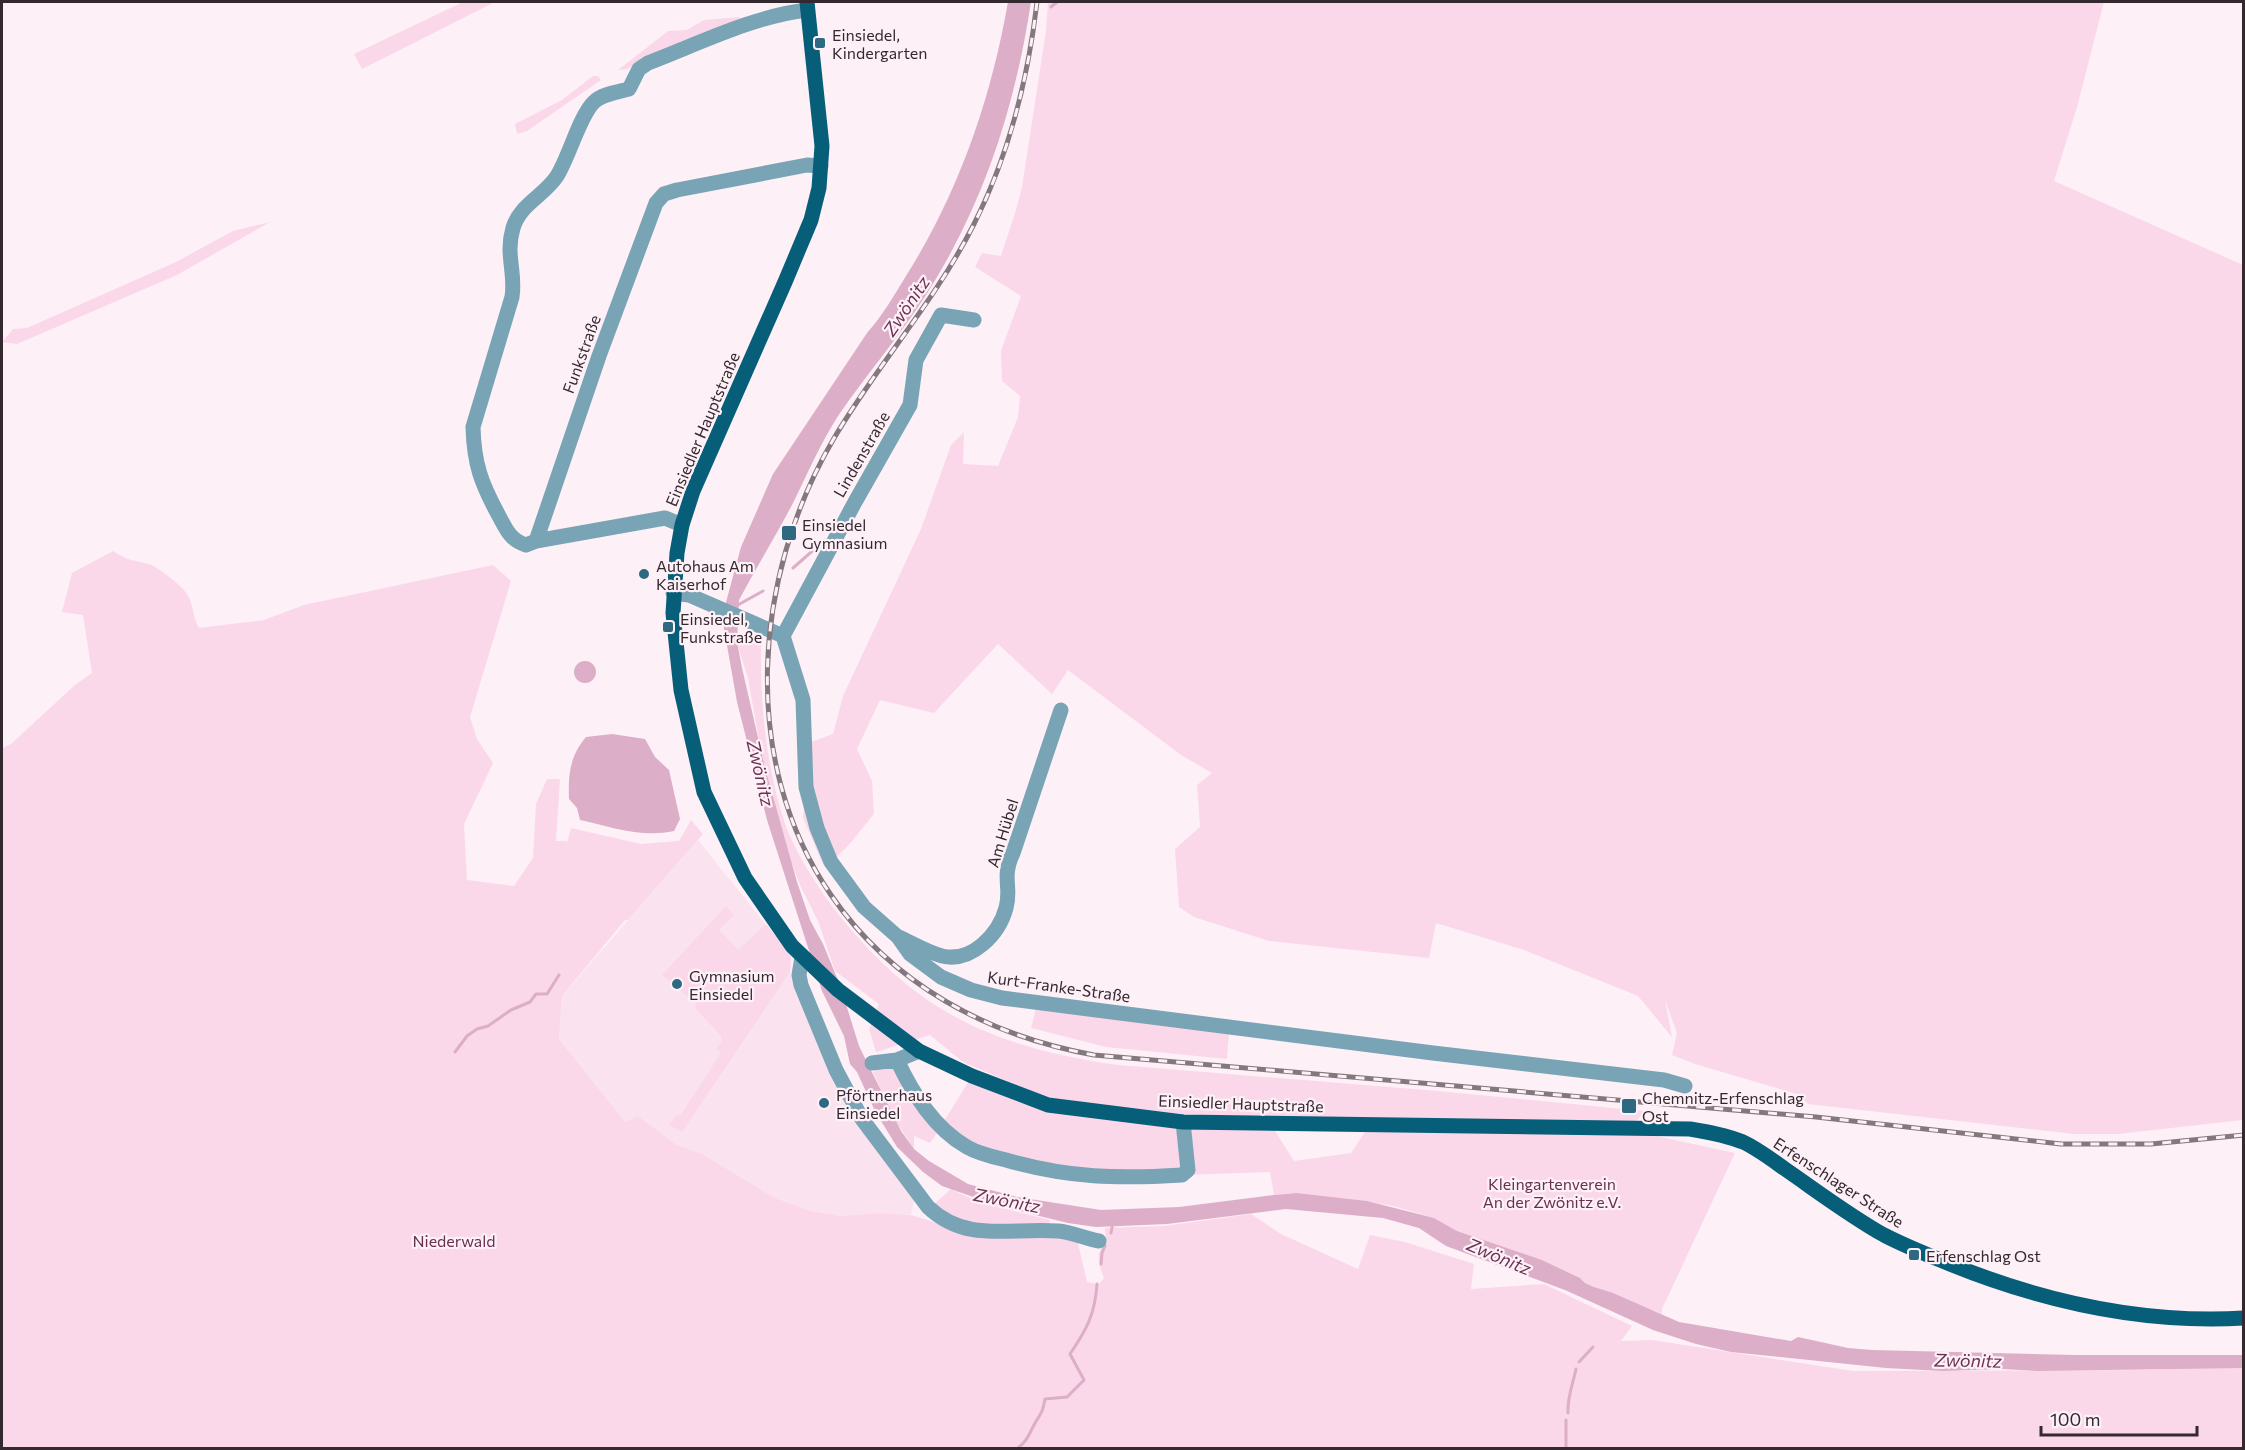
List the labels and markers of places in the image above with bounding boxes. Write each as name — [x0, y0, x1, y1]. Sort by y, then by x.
place label: Einsiedel, Kindergarten — [832, 25, 927, 62]
marker: Einsiedel, Kindergarten — [813, 36, 827, 50]
place label: Einsiedel Gymnasium — [802, 515, 887, 552]
marker: Einsiedel Gymnasium — [780, 524, 798, 542]
place label: Autohaus Am Kaiserhof — [656, 556, 754, 593]
marker: Autohaus Am Kaiserhof — [637, 567, 651, 581]
place label: Einsiedel, Funkstraße — [680, 609, 762, 646]
marker: Einsiedel, Funkstraße — [661, 620, 675, 634]
place label: Gymnasium Einsiedel — [689, 966, 774, 1003]
marker: Gymnasium Einsiedel — [670, 977, 684, 991]
place label: Pförtnerhaus Einsiedel — [836, 1085, 932, 1122]
place label: Chemnitz-Erfenschlag Ost — [1642, 1088, 1804, 1125]
marker: Pförtnerhaus Einsiedel — [817, 1096, 831, 1110]
marker: Chemnitz-Erfenschlag Ost — [1620, 1097, 1638, 1115]
place label: Erfenschlag Ost — [1926, 1246, 2041, 1265]
marker: Erfenschlag Ost — [1907, 1248, 1921, 1262]

